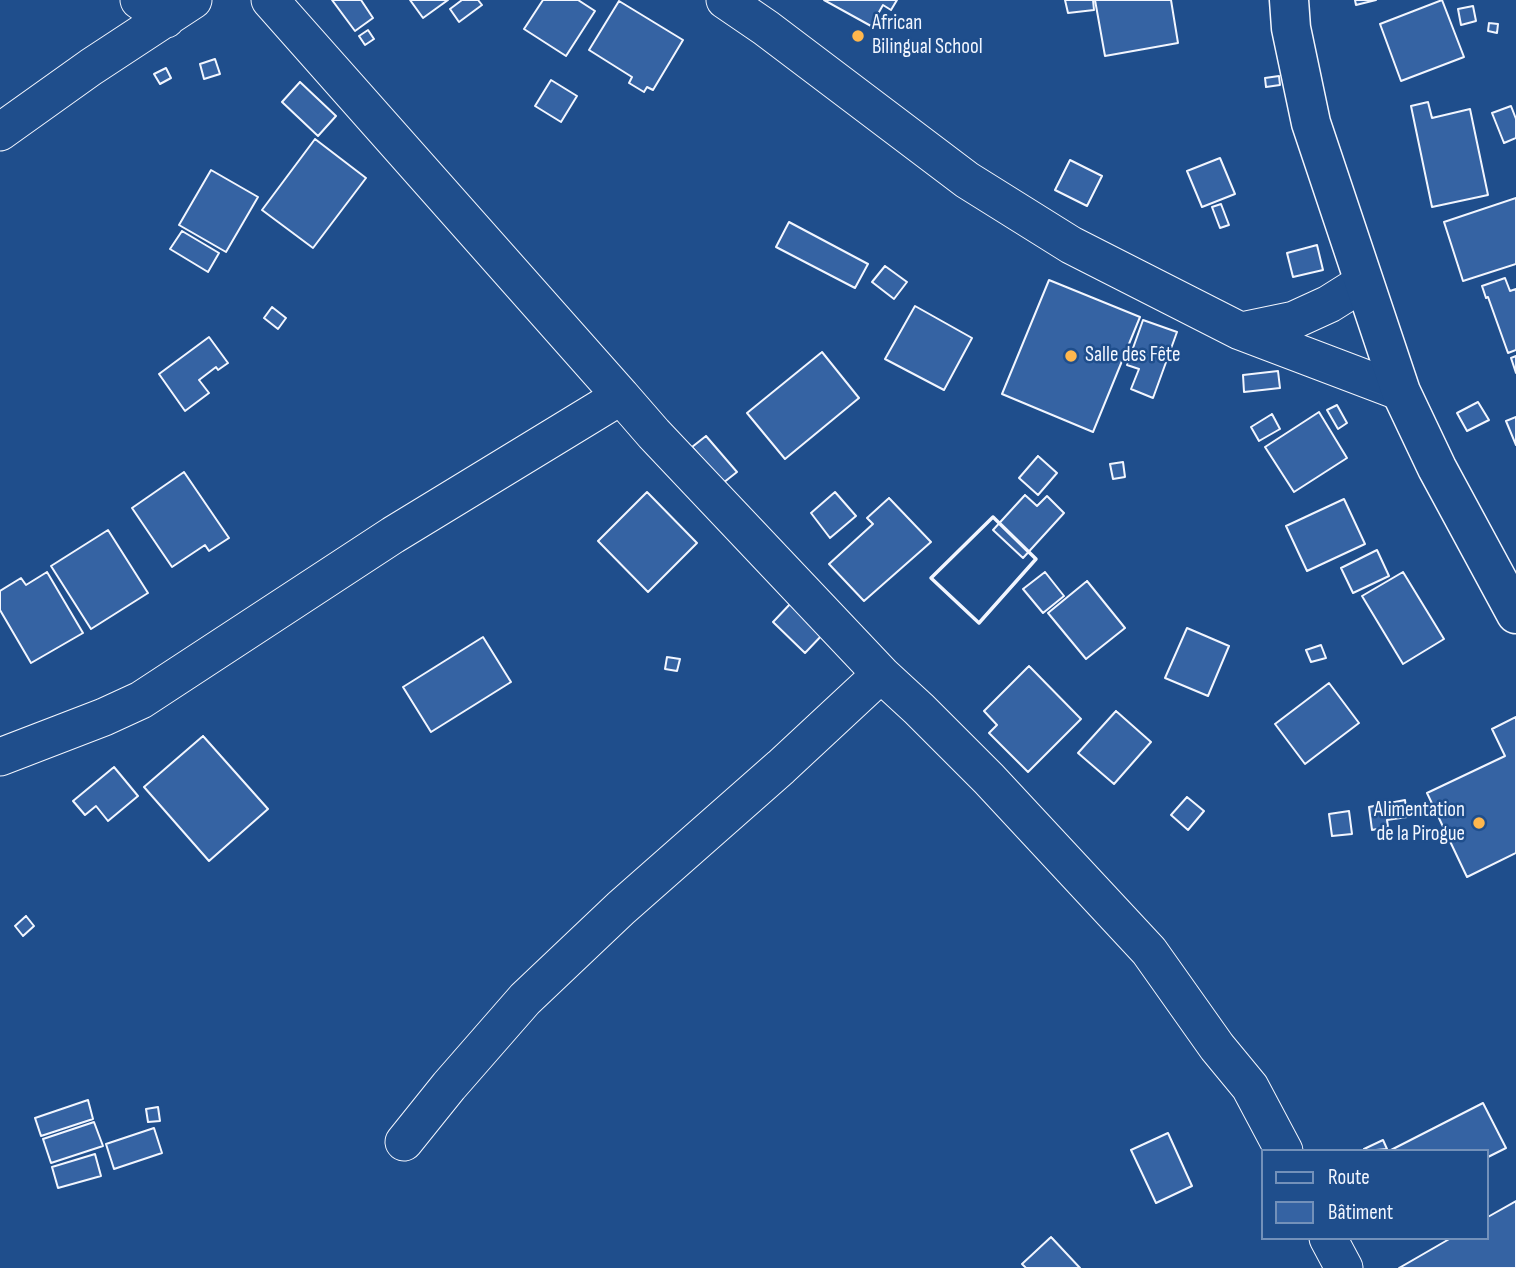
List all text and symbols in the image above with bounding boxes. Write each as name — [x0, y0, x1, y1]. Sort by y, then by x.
place label: African Bilingual School — [872, 11, 983, 61]
marker: African Bilingual School — [850, 28, 866, 44]
place label: Salle des Fête — [1085, 343, 1180, 369]
marker: Salle des Fête — [1063, 348, 1079, 364]
place label: Alimentation de la Pirogue — [1374, 798, 1465, 848]
marker: Alimentation de la Pirogue — [1471, 815, 1487, 831]
legend — [1260, 1149, 1488, 1240]
text: Route — [1328, 1165, 1370, 1190]
text: Bâtiment — [1328, 1200, 1393, 1225]

